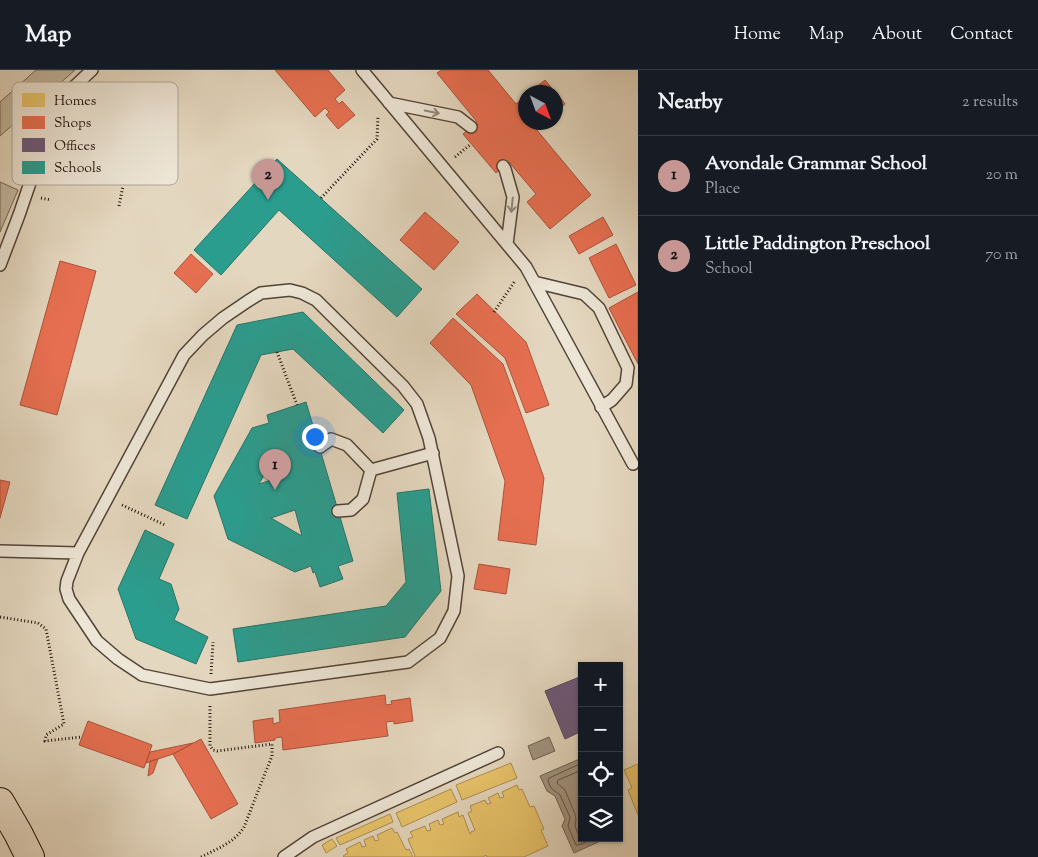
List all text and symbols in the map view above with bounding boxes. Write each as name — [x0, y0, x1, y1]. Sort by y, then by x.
text: Map — [25, 18, 71, 52]
text: Home — [734, 22, 781, 48]
text: Map — [809, 22, 844, 48]
text: About — [872, 22, 922, 48]
text: Contact — [950, 22, 1013, 48]
legend — [12, 82, 178, 185]
north arrow — [518, 85, 563, 130]
text: Nearby — [658, 88, 723, 118]
text: 2 results — [962, 91, 1018, 114]
text: Homes — [54, 92, 96, 112]
one-way arrow — [423, 108, 439, 117]
text: Shops — [54, 114, 91, 134]
text: Offices — [54, 137, 96, 157]
text: Avondale Grammar School — [705, 151, 927, 178]
text: Schools — [54, 159, 101, 179]
pin: 2 — [252, 159, 284, 200]
text: 1 — [671, 164, 677, 187]
text: 20 m — [985, 164, 1018, 187]
text: Place — [705, 178, 740, 201]
one-way arrow — [507, 196, 517, 212]
text: Little Paddington Preschool — [705, 231, 930, 258]
text: 2 — [670, 244, 678, 267]
text: 70 m — [985, 244, 1018, 267]
text: School — [705, 258, 753, 281]
your location — [302, 424, 328, 450]
pin: 1 — [259, 449, 291, 490]
map controls — [578, 662, 623, 842]
button: + — [578, 662, 623, 707]
button: − — [578, 707, 623, 752]
button: locate — [578, 752, 623, 797]
button: layers — [578, 797, 623, 842]

